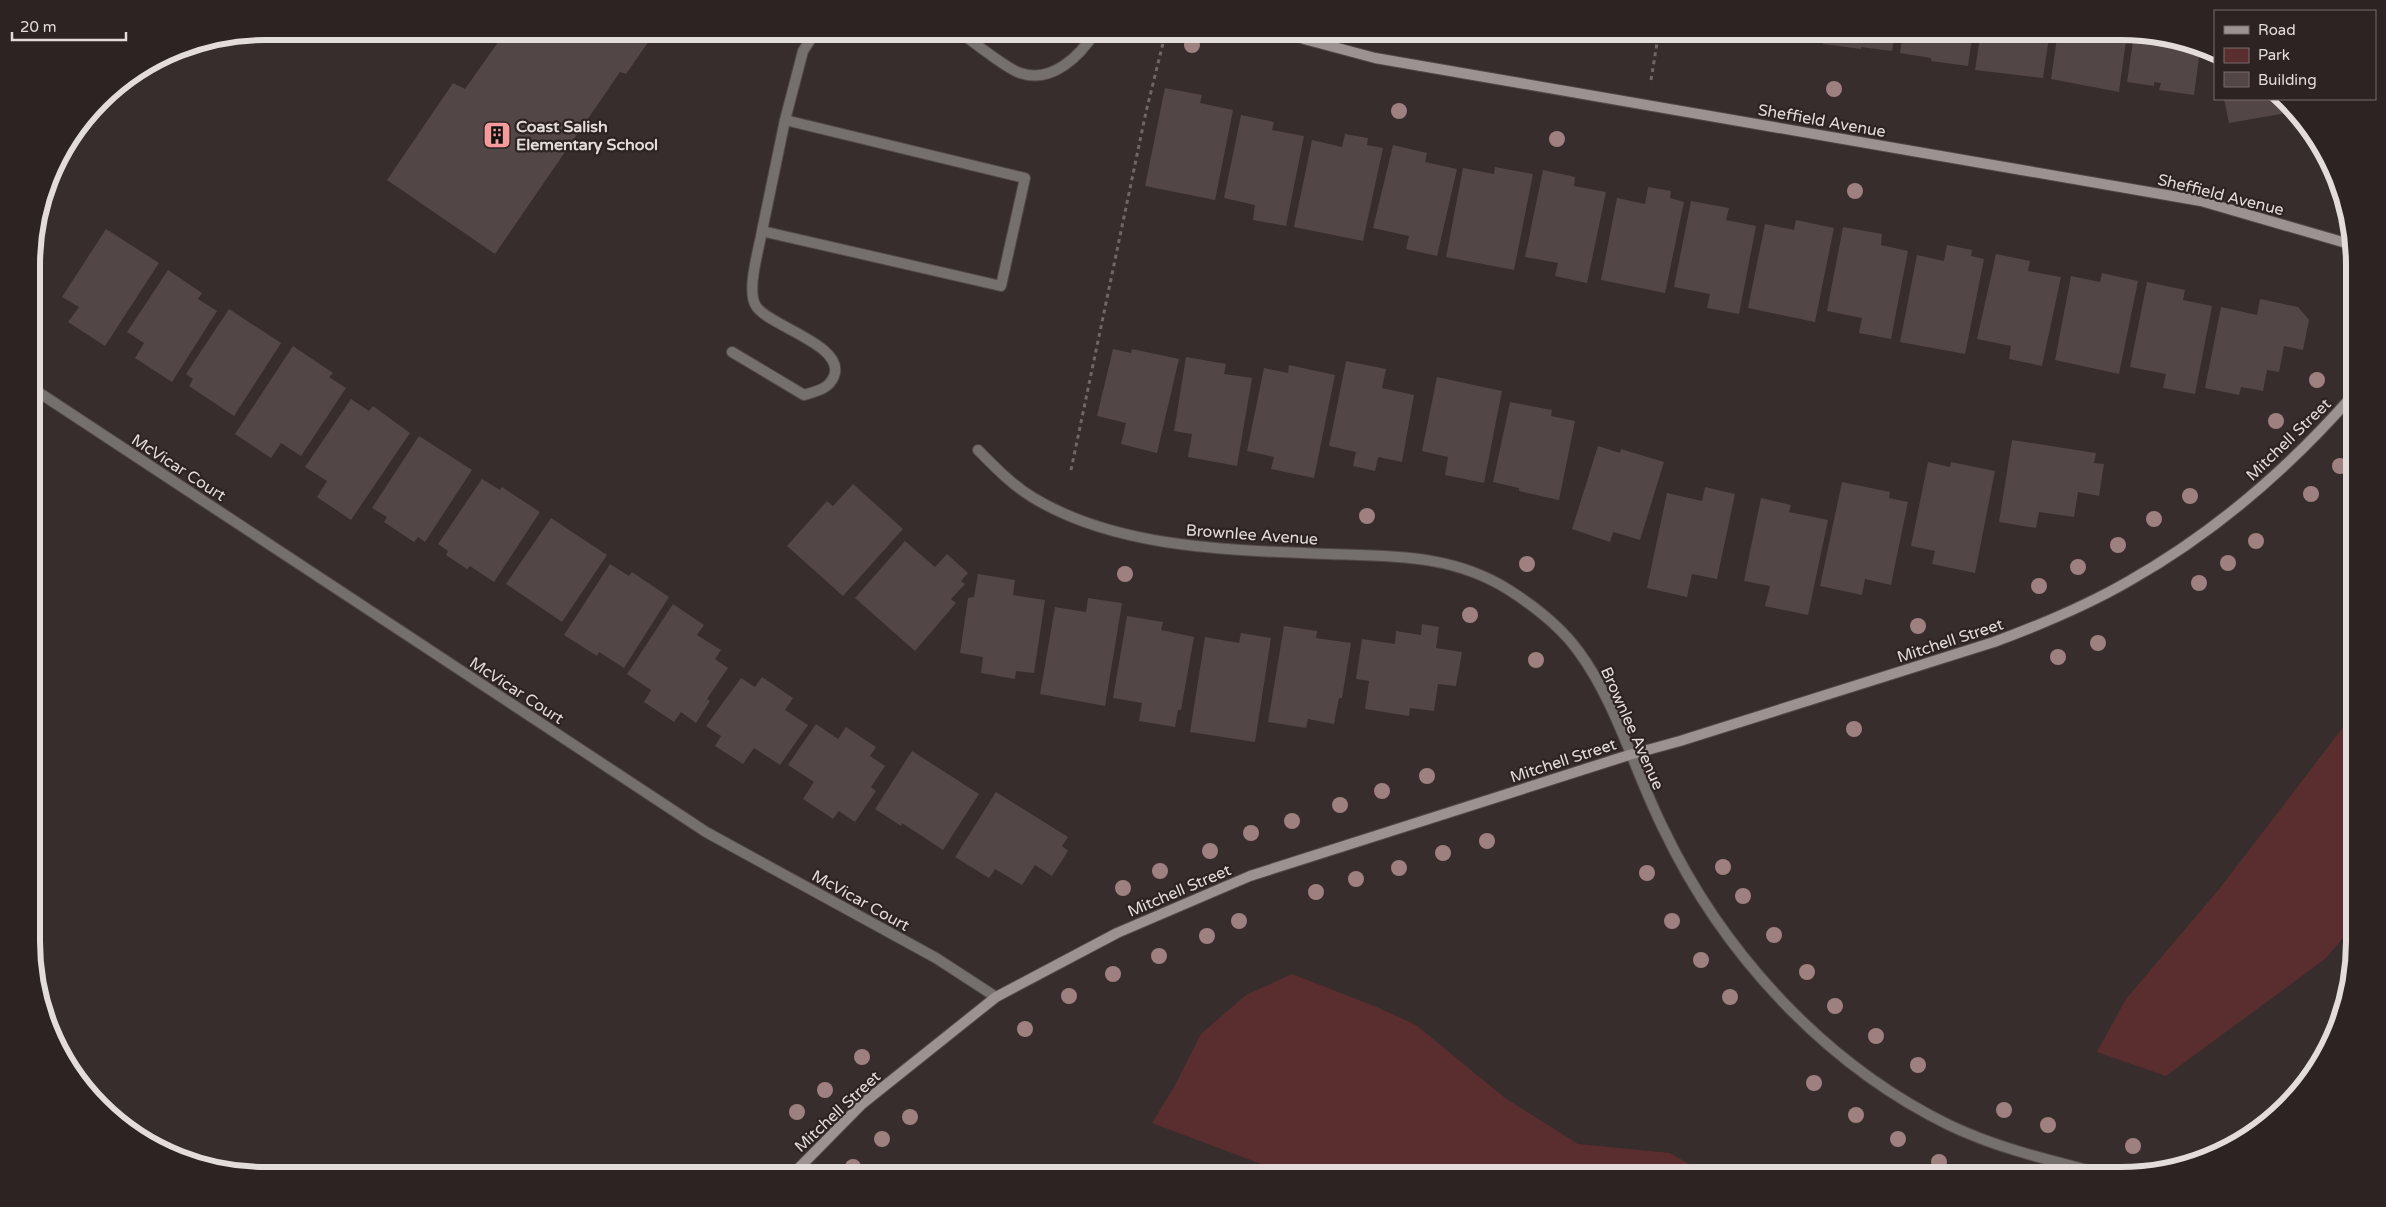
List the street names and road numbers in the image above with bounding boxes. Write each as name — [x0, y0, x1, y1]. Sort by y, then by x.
street label: Sheffield Avenue — [1756, 100, 1887, 142]
street label: Sheffield Avenue — [2155, 170, 2286, 220]
street label: Mitchell Street — [2242, 394, 2335, 485]
street label: McVicar Court — [127, 430, 229, 506]
street label: Brownlee Avenue — [1185, 520, 1319, 550]
street label: Mitchell Street — [1895, 614, 2006, 668]
street label: McVicar Court — [465, 653, 567, 729]
street label: Brownlee Avenue — [1596, 664, 1668, 793]
street label: Mitchell Street — [1508, 734, 1619, 788]
street label: Mitchell Street — [1125, 860, 1234, 922]
street label: McVicar Court — [808, 866, 913, 936]
street label: Mitchell Street — [790, 1067, 885, 1157]

